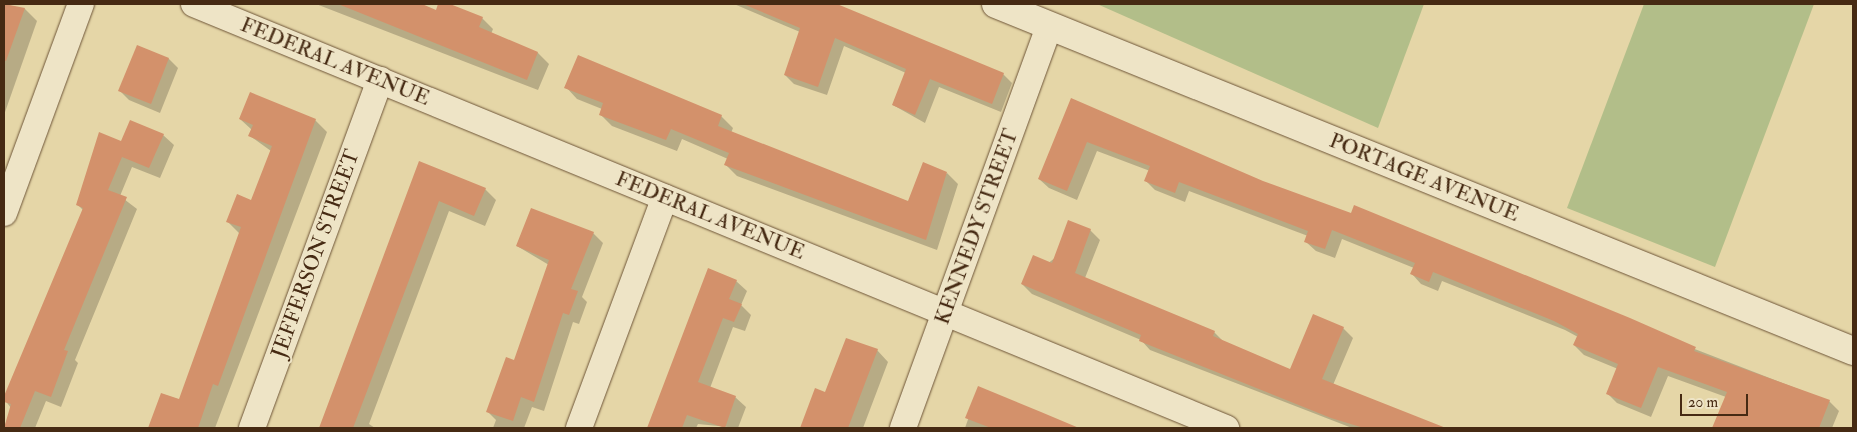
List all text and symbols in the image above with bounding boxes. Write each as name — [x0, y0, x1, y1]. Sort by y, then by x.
street label: FEDERAL AVENUE — [237, 13, 433, 111]
street label: KENNEDY STREET — [930, 126, 1024, 328]
street label: PORTAGE AVENUE — [1325, 128, 1523, 228]
street label: JEFFERSON STREET — [267, 146, 365, 362]
street label: FEDERAL AVENUE — [612, 167, 808, 265]
scale bar — [1682, 384, 1750, 416]
text: 20 m — [1688, 393, 1718, 412]

